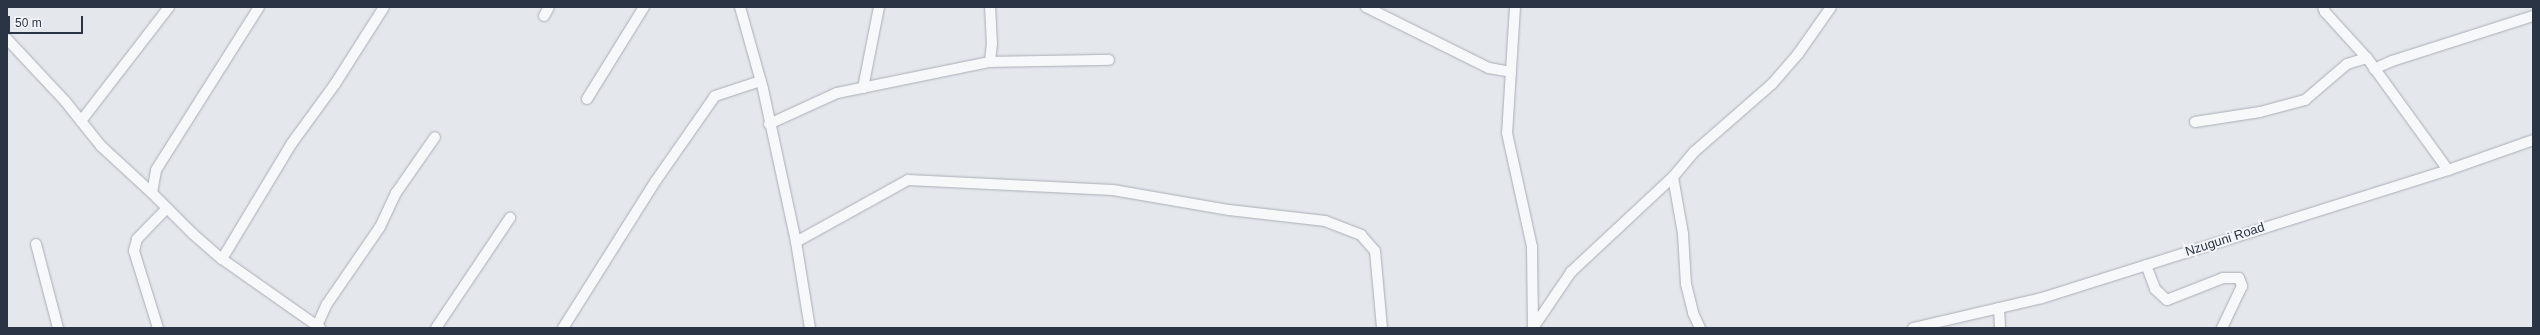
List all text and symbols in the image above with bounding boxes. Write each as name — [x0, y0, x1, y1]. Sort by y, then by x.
scale bar — [10, 8, 85, 34]
text: 50 m — [15, 16, 42, 30]
street label: Nzuguni Road — [2183, 220, 2267, 260]

